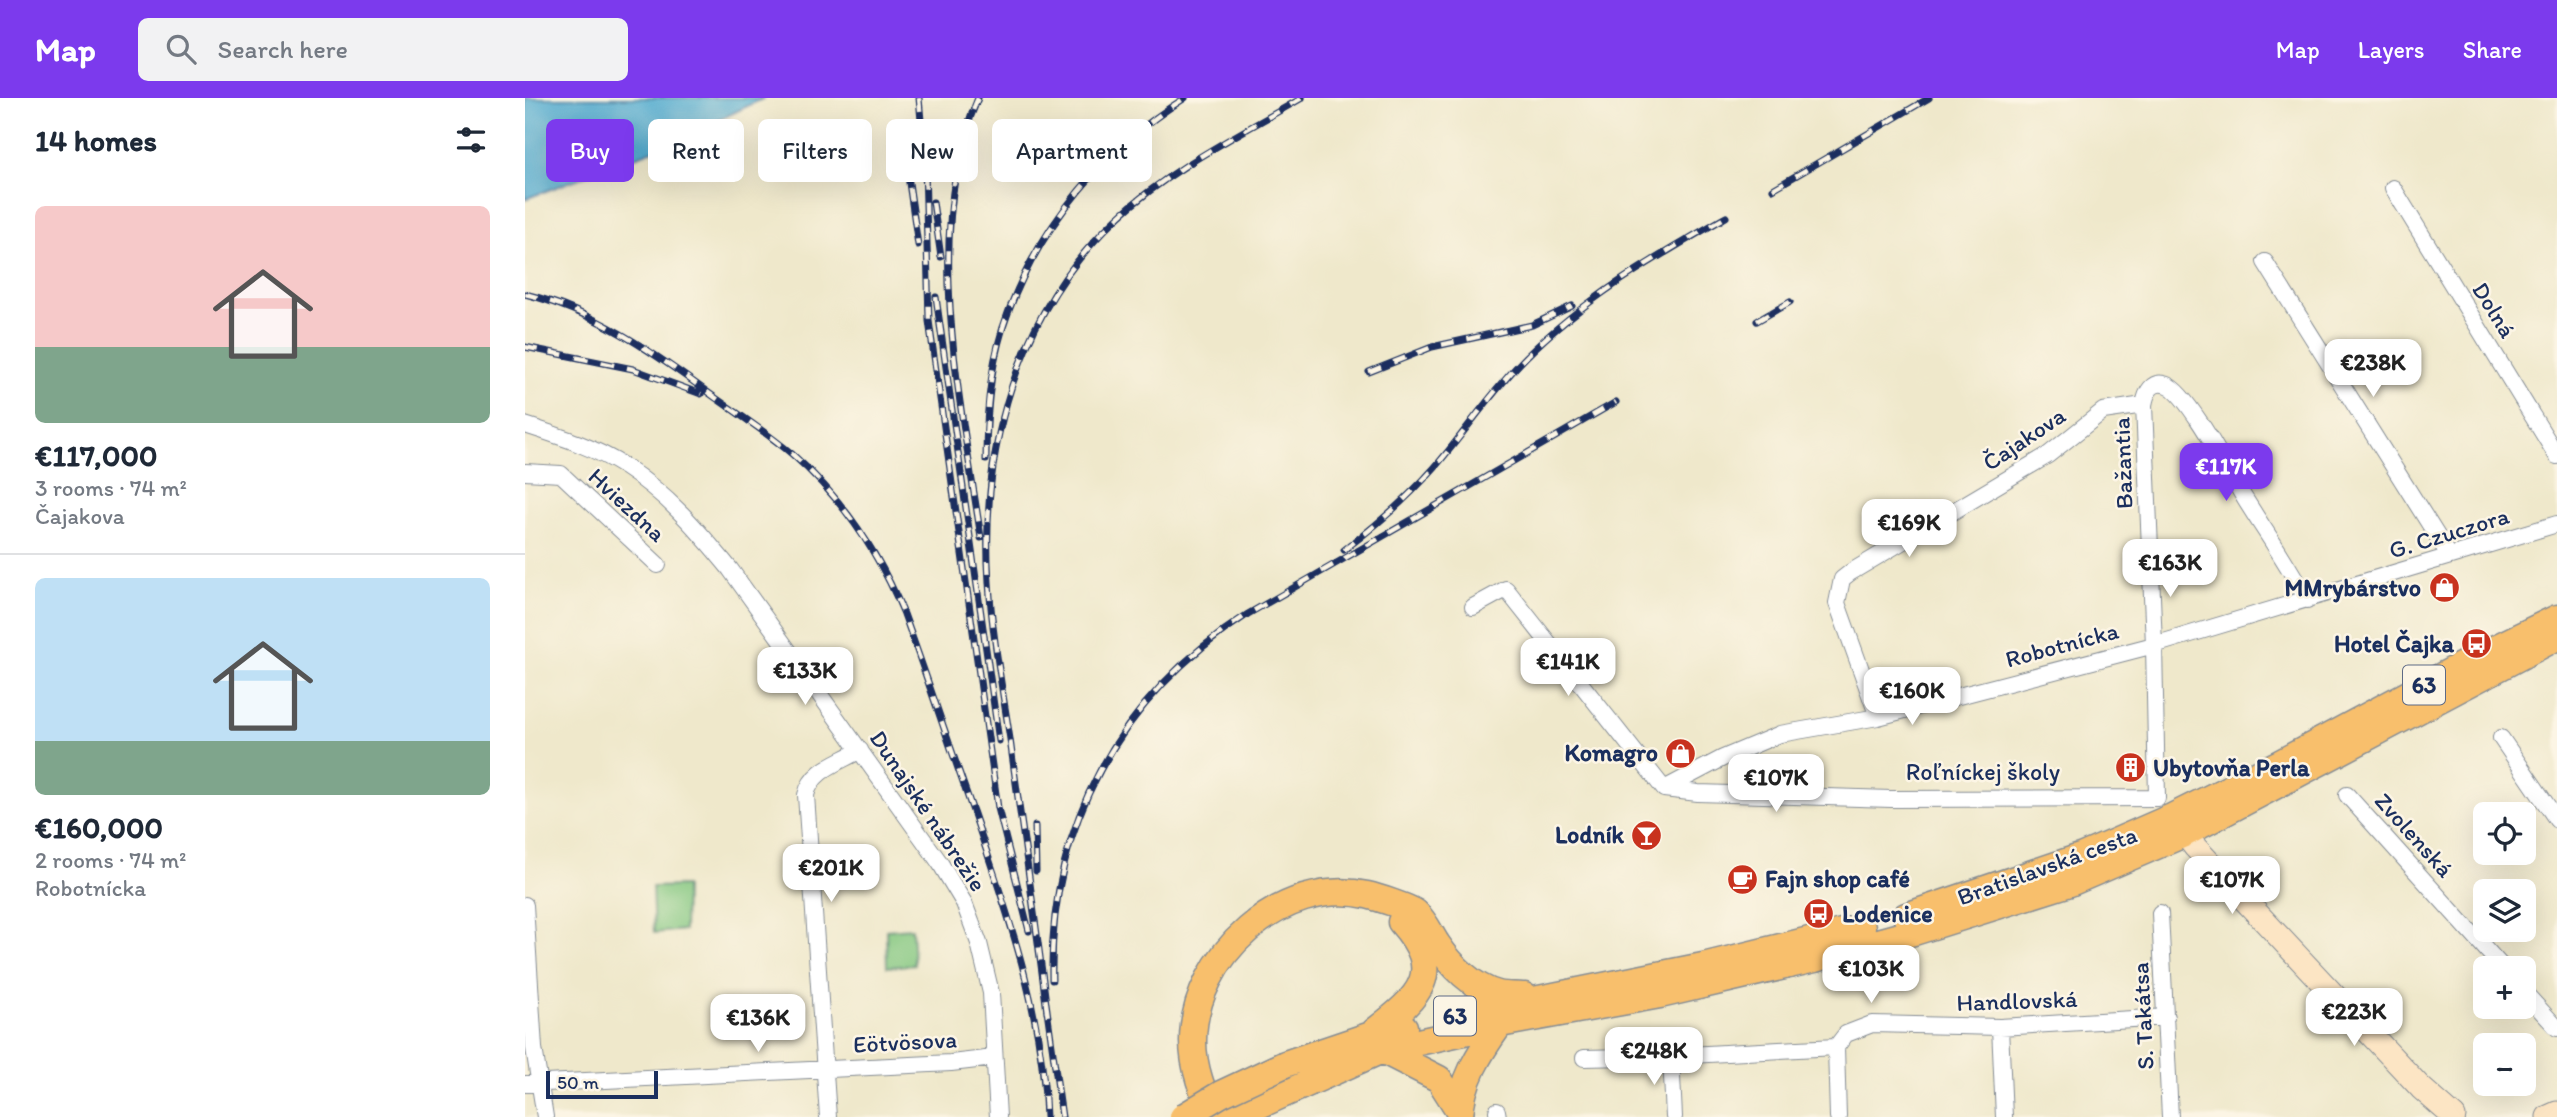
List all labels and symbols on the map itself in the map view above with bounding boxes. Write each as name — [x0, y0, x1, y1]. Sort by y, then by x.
street label: Dolná — [2466, 276, 2523, 343]
pin: €238K — [2324, 340, 2422, 399]
street label: Čajakova — [1977, 400, 2071, 477]
street label: Bažantia — [2106, 416, 2139, 510]
pin: €117K — [2177, 444, 2275, 503]
street label: Hviezdna — [583, 462, 672, 548]
pin: €169K — [1860, 500, 1958, 559]
street label: G. Czuczora — [2385, 500, 2513, 565]
pin: €163K — [2121, 540, 2219, 599]
shop icon: MMrybárstvo — [2427, 571, 2461, 605]
place label: MMrybárstvo — [2285, 573, 2421, 603]
street label: Robotnícka — [2002, 615, 2122, 674]
bus stop icon: Hotel Čajka — [2460, 627, 2494, 661]
place label: Hotel Čajka — [2334, 629, 2454, 659]
pin: €141K — [1519, 638, 1617, 698]
pin: €133K — [756, 648, 854, 707]
road number: 63 — [2403, 666, 2445, 705]
pin: €160K — [1863, 668, 1961, 727]
street label: Dunajské nábrežie — [864, 725, 993, 897]
shop icon: Komagro — [1664, 736, 1698, 770]
place label: Komagro — [1565, 738, 1658, 768]
building icon: Ubytovňa Perla — [2113, 751, 2147, 785]
place label: Ubytovňa Perla — [2153, 753, 2310, 783]
pin: €107K — [1727, 754, 1825, 814]
street label: Roľníckej školy — [1906, 757, 2060, 786]
street label: Zvolenská — [2369, 786, 2460, 883]
bar icon: Lodník — [1630, 818, 1664, 852]
place label: Lodník — [1555, 820, 1625, 849]
street label: Bratislavská cesta — [1953, 820, 2141, 911]
pin: €201K — [782, 844, 880, 904]
pin: €107K — [2183, 856, 2281, 916]
cafe icon: Fajn shop café — [1725, 862, 1759, 896]
place label: Fajn shop café — [1765, 864, 1910, 894]
bus stop icon: Lodenice — [1802, 897, 1836, 931]
place label: Lodenice — [1842, 899, 1933, 928]
pin: €103K — [1822, 946, 1920, 1005]
street label: S. Takátsa — [2125, 962, 2160, 1070]
street label: Handlovská — [1956, 984, 2079, 1017]
pin: €223K — [2305, 988, 2403, 1048]
pin: €136K — [709, 995, 807, 1054]
road number: 63 — [1434, 996, 1476, 1035]
street label: Eötvösova — [852, 1024, 958, 1059]
pin: €248K — [1605, 1028, 1703, 1087]
scale bar — [546, 1068, 658, 1100]

